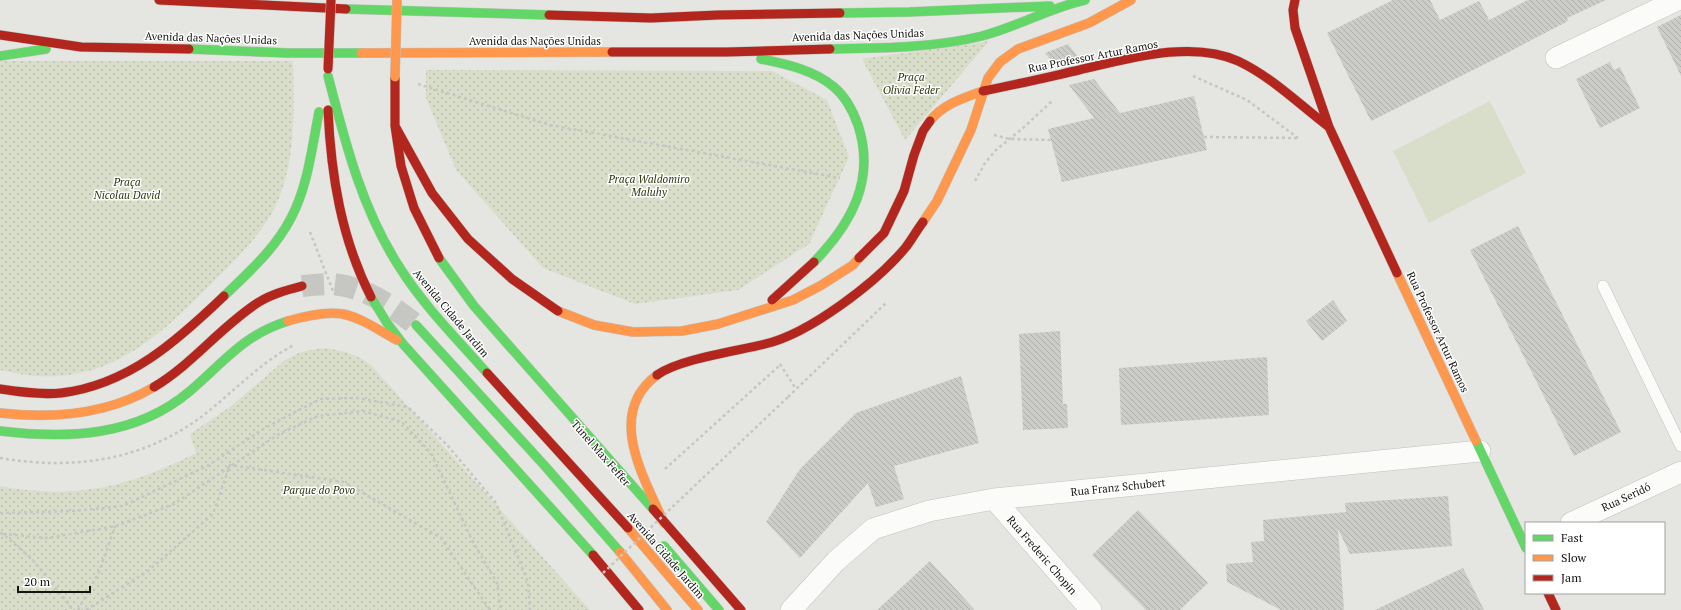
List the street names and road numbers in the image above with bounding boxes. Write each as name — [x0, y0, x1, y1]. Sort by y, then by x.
street label: Avenida das Nações Unidas — [792, 26, 925, 44]
street label: Avenida das Nações Unidas — [145, 29, 278, 47]
street label: Avenida das Nações Unidas — [469, 34, 601, 48]
street label: Rua Professor Artur Ramos — [1027, 37, 1159, 75]
street label: Avenida Cidade Jardim — [410, 266, 492, 360]
street label: Rua Professor Artur Ramos — [1404, 269, 1472, 395]
street label: Túnel Max Feffer — [569, 417, 634, 489]
street label: Rua Franz Schubert — [1070, 475, 1166, 499]
street label: Rua Seridó — [1599, 480, 1653, 514]
street label: Avenida Cidade Jardim — [624, 509, 708, 602]
street label: Rua Frederic Chopin — [1004, 513, 1080, 598]

